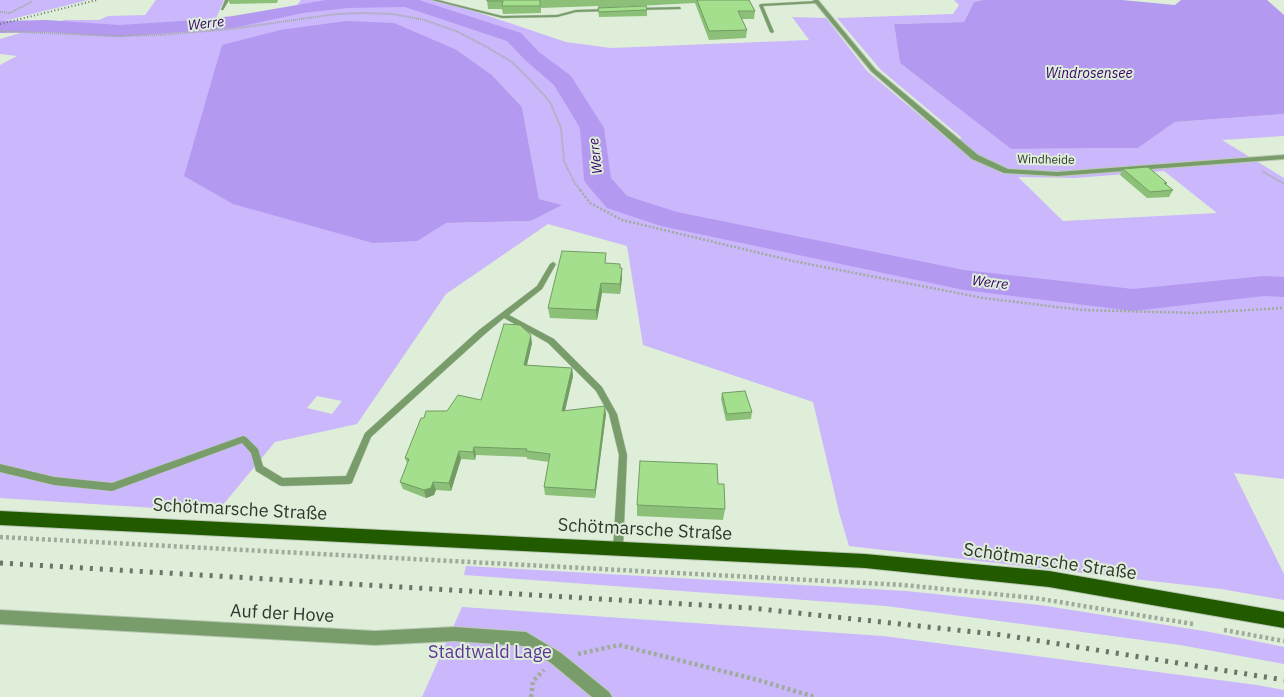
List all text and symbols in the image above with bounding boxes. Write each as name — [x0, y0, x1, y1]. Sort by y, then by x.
water label: Werre — [187, 13, 225, 35]
water label: Windrosensee — [1045, 66, 1133, 82]
water label: Werre — [586, 137, 606, 175]
street label: Windheide — [1017, 152, 1075, 168]
water label: Werre — [971, 272, 1009, 294]
street label: Schötmarsche Straße — [152, 495, 328, 525]
street label: Schötmarsche Straße — [557, 515, 733, 545]
street label: Schötmarsche Straße — [962, 539, 1138, 585]
street label: Auf der Hove — [229, 600, 335, 628]
park label: Stadtwald Lage — [428, 642, 552, 664]

